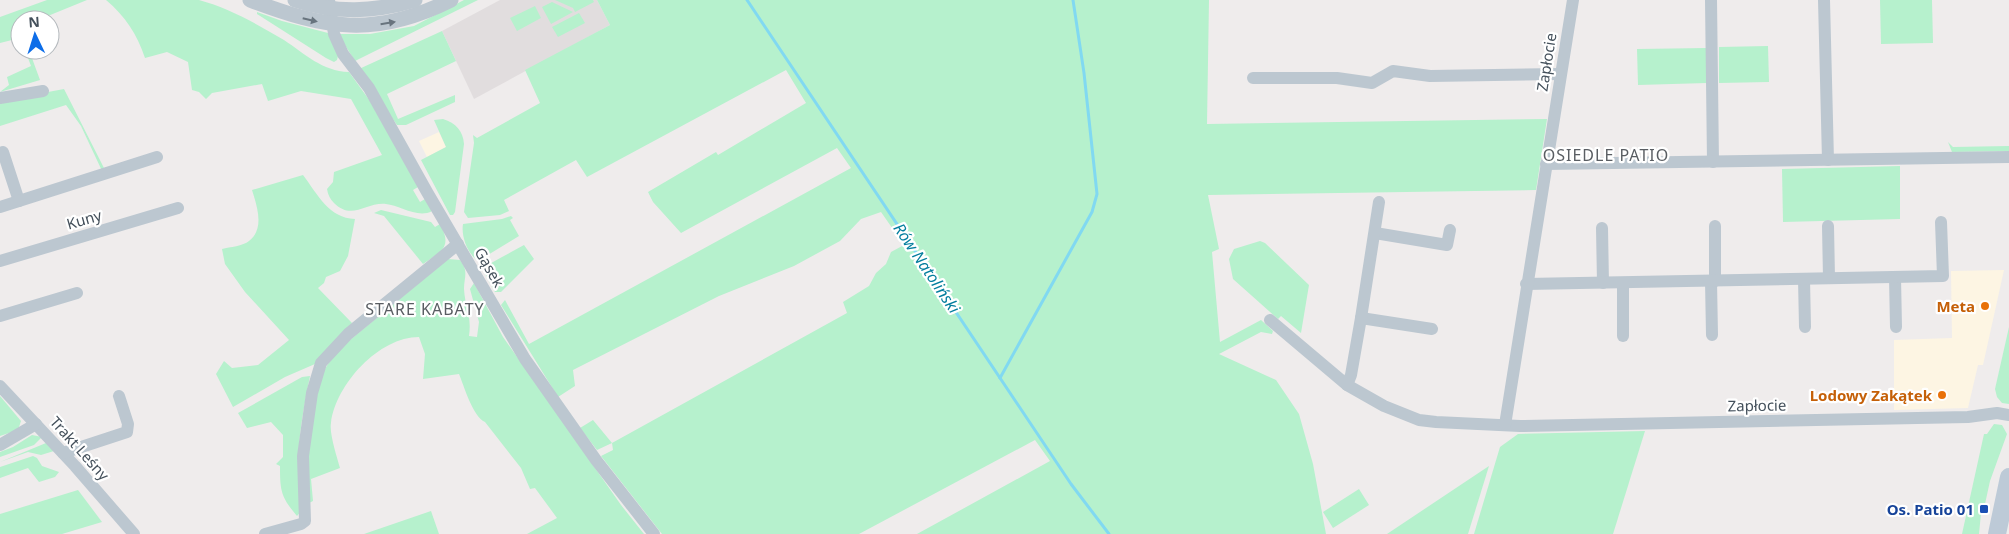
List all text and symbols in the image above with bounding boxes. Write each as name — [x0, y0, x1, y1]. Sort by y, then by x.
north arrow — [10, 10, 60, 60]
text: N — [28, 12, 40, 31]
one-way arrow — [303, 16, 318, 24]
one-way arrow — [381, 18, 397, 26]
street label: Zapłocie — [1532, 31, 1560, 93]
district label: OSIEDLE PATIO — [1543, 144, 1669, 166]
street label: Kuny — [64, 204, 104, 234]
water label: Rów Natoliński — [889, 218, 966, 318]
street label: Gąsek — [471, 243, 509, 291]
place label: Meta — [1936, 296, 1975, 316]
district label: STARE KABATY — [365, 298, 485, 320]
marker: Meta — [1979, 300, 1991, 312]
place label: Lodowy Zakątek — [1810, 385, 1933, 405]
marker: Lodowy Zakątek — [1936, 389, 1948, 401]
street label: Zapłocie — [1727, 394, 1787, 416]
street label: Trakt Leśny — [46, 412, 114, 485]
place label: Os. Patio 01 — [1887, 499, 1974, 519]
marker: Os. Patio 01 — [1978, 503, 1990, 515]

